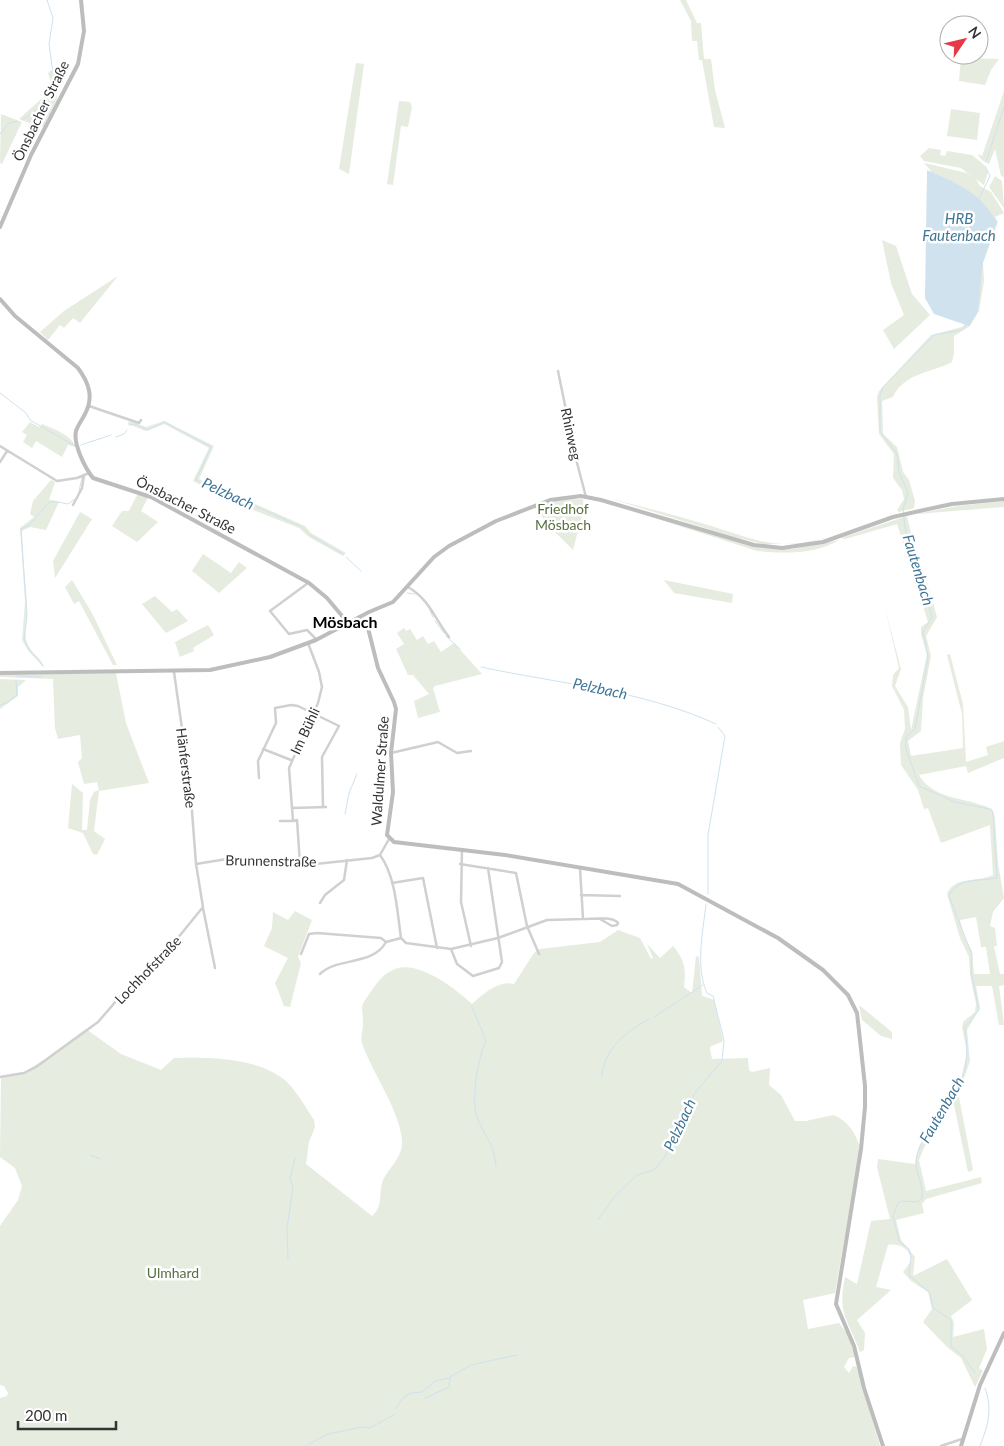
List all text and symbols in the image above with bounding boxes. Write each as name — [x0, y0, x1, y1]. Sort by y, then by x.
north arrow — [939, 15, 989, 65]
text: N — [965, 23, 985, 42]
street label: Önsbacher Straße — [9, 58, 72, 164]
water label: HRB Fautenbach — [922, 209, 996, 244]
street label: Rhinweg — [558, 406, 585, 462]
street label: Önsbacher Straße — [133, 472, 239, 537]
water label: Pelzbach — [200, 473, 257, 513]
park label: Friedhof Mösbach — [535, 500, 591, 533]
water label: Fautenbach — [900, 532, 938, 607]
district label: Mösbach — [312, 612, 378, 631]
water label: Pelzbach — [571, 673, 629, 703]
street label: Im Bühli — [286, 704, 323, 757]
street label: Waldulmer Straße — [367, 716, 392, 826]
street label: Hänferstraße — [173, 727, 200, 809]
street label: Brunnenstraße — [225, 851, 317, 870]
street label: Lochhofstraße — [111, 932, 184, 1007]
water label: Fautenbach — [915, 1073, 967, 1146]
water label: Pelzbach — [659, 1096, 699, 1153]
park label: Ulmhard — [147, 1264, 199, 1281]
scale bar — [18, 1398, 115, 1430]
text: 200 m — [25, 1406, 67, 1424]

